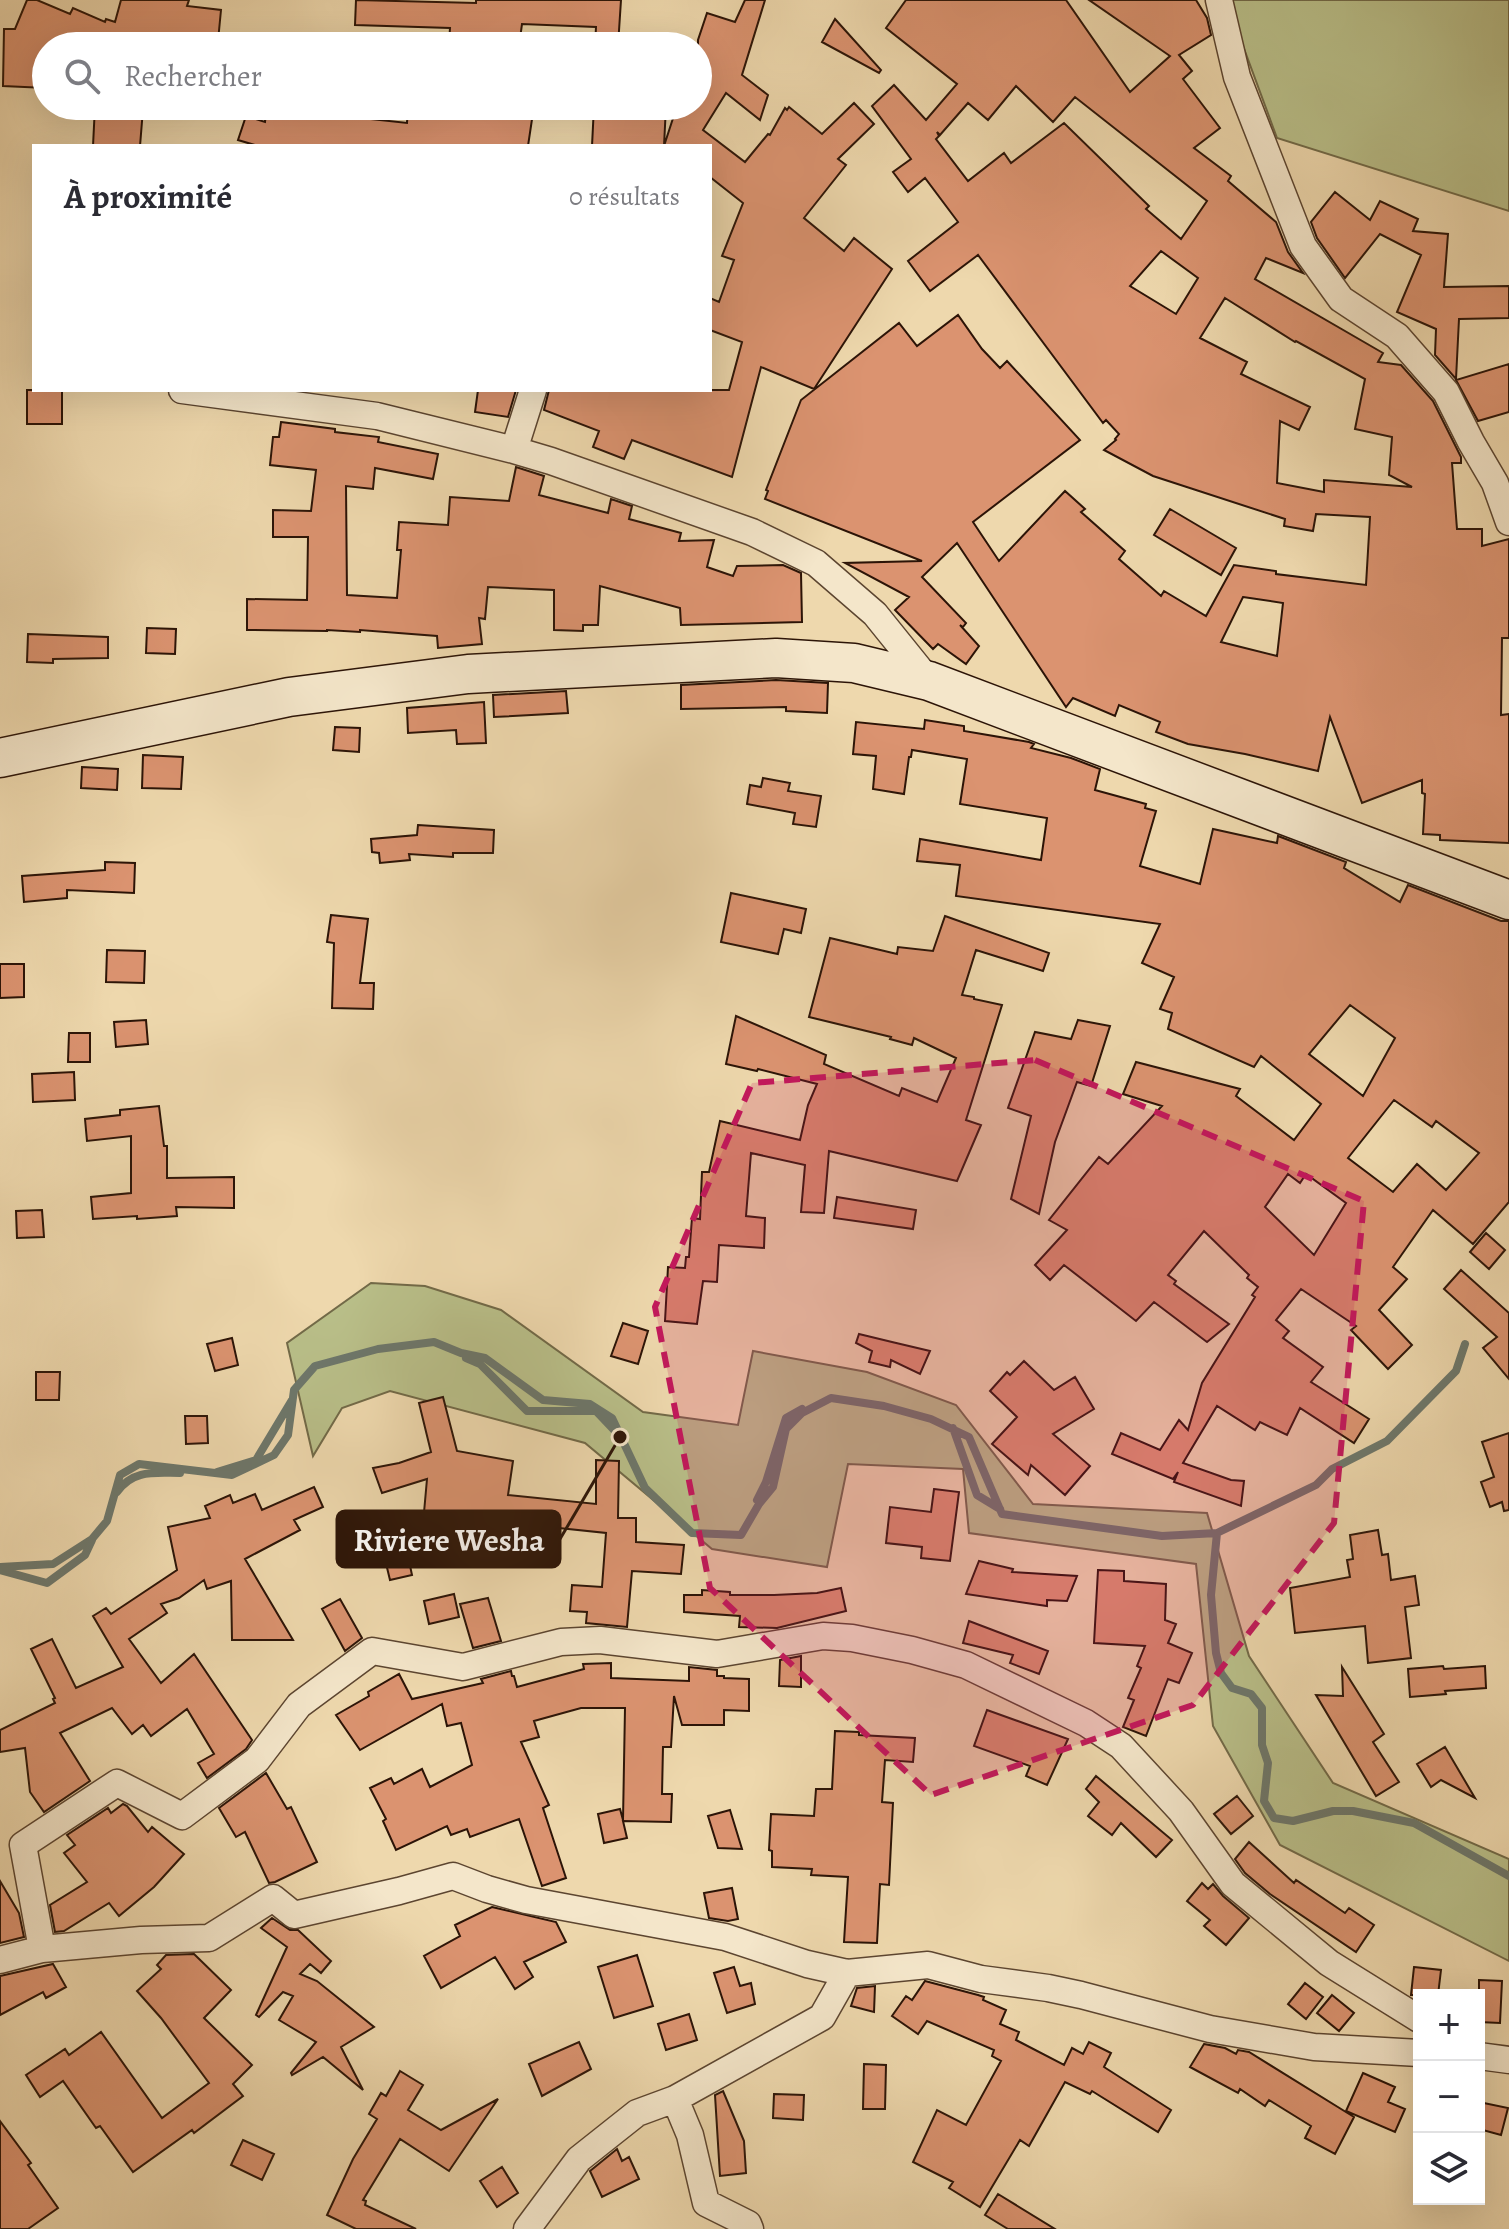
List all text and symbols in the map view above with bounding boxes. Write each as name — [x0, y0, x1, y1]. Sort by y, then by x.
search box — [32, 32, 712, 120]
icon: search — [60, 54, 104, 98]
text: Rechercher — [124, 56, 262, 96]
text: À proximité — [64, 173, 232, 220]
text: 0 résultats — [569, 179, 680, 214]
callout: Riviere Wesha — [337, 1511, 560, 1567]
text: Riviere Wesha — [353, 1518, 545, 1562]
map controls — [1413, 1989, 1485, 2205]
button: + — [1413, 1989, 1485, 2061]
button: − — [1413, 2061, 1485, 2133]
button: layers — [1413, 2133, 1485, 2205]

